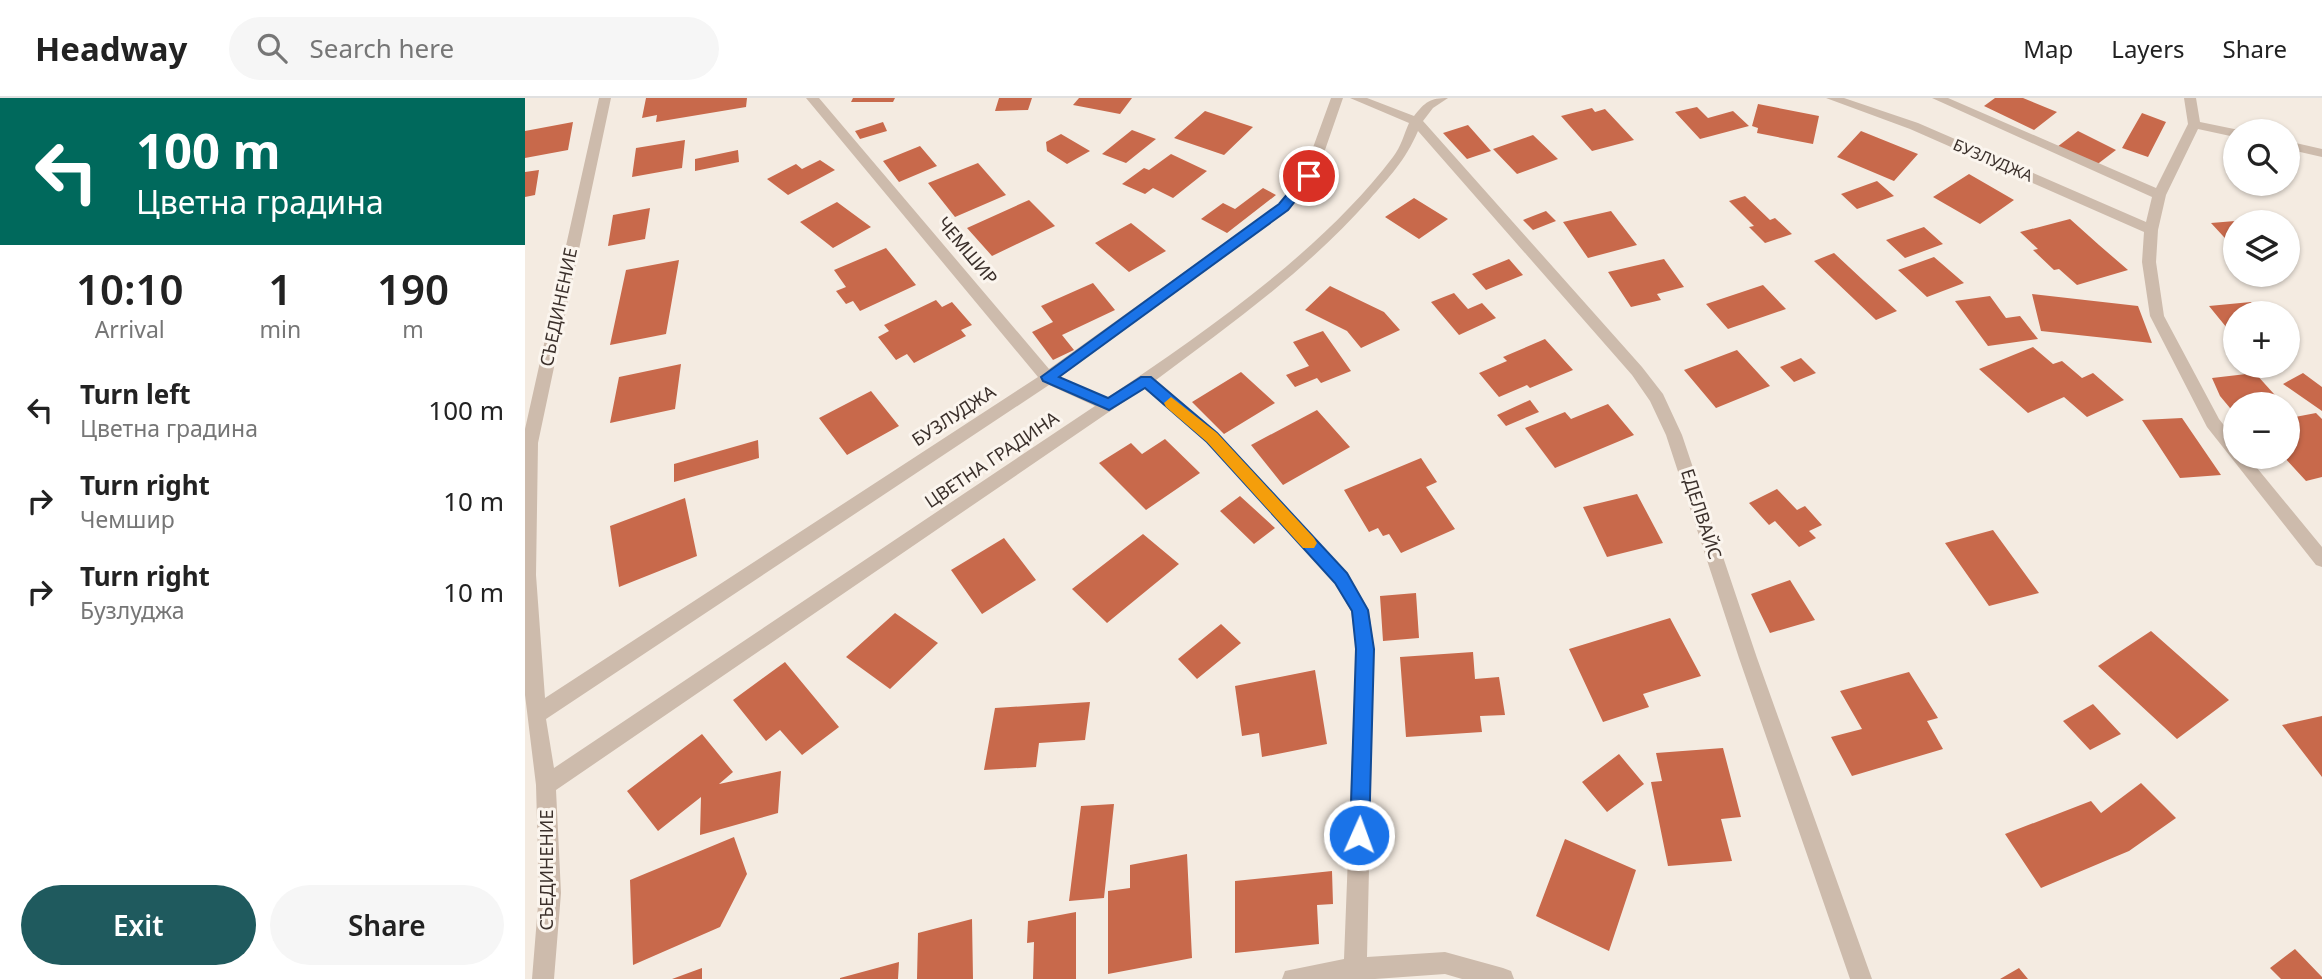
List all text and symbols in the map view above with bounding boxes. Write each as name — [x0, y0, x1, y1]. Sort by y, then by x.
search box — [229, 17, 719, 80]
text: Headway — [35, 26, 187, 71]
icon: search — [253, 29, 291, 67]
text: Search here — [309, 30, 454, 66]
text: Map — [2023, 32, 2073, 65]
text: Layers — [2111, 32, 2185, 65]
text: Share — [2223, 32, 2287, 65]
text: 100 m — [136, 117, 281, 183]
map controls — [2223, 119, 2300, 469]
button: search — [2223, 119, 2300, 196]
icon: left — [21, 126, 112, 217]
street label: БУЗЛУДЖА — [1950, 133, 2037, 187]
pin — [1279, 146, 1339, 206]
icon: arrive — [1290, 157, 1328, 195]
text: Цветна градина — [136, 180, 384, 223]
button: layers — [2223, 210, 2300, 287]
street label: ЧЕМШИР — [932, 211, 1003, 289]
street label: СЪЕДИНЕНИЕ — [534, 245, 582, 368]
text: 10:10 — [76, 260, 184, 317]
text: 1 — [268, 260, 292, 317]
text: 190 — [377, 260, 449, 317]
button: + — [2223, 301, 2300, 378]
text: Arrival — [95, 313, 165, 345]
text: min — [259, 313, 301, 345]
text: m — [402, 313, 424, 345]
text: Turn left — [80, 376, 191, 412]
street label: БУЗЛУДЖА — [907, 379, 1000, 451]
icon: left — [21, 391, 59, 429]
text: 100 m — [428, 392, 504, 428]
button: − — [2223, 392, 2300, 469]
street label: ЦВЕТНА ГРАДИНА — [920, 405, 1064, 513]
text: Цветна градина — [80, 412, 258, 444]
street label: ЕДЕЛВАЙС — [1676, 465, 1728, 562]
text: Turn right — [80, 467, 210, 503]
icon: right — [21, 482, 59, 520]
text: 10 m — [443, 483, 504, 519]
text: Чемшир — [80, 503, 175, 535]
text: Turn right — [80, 558, 210, 594]
icon: right — [21, 573, 59, 611]
text: 10 m — [443, 574, 504, 610]
text: Бузлуджа — [80, 594, 185, 626]
position arrow — [1322, 798, 1396, 872]
street label: СЪЕДИНЕНИЕ — [534, 810, 558, 930]
button: Exit — [21, 885, 256, 965]
button: Share — [270, 885, 504, 965]

